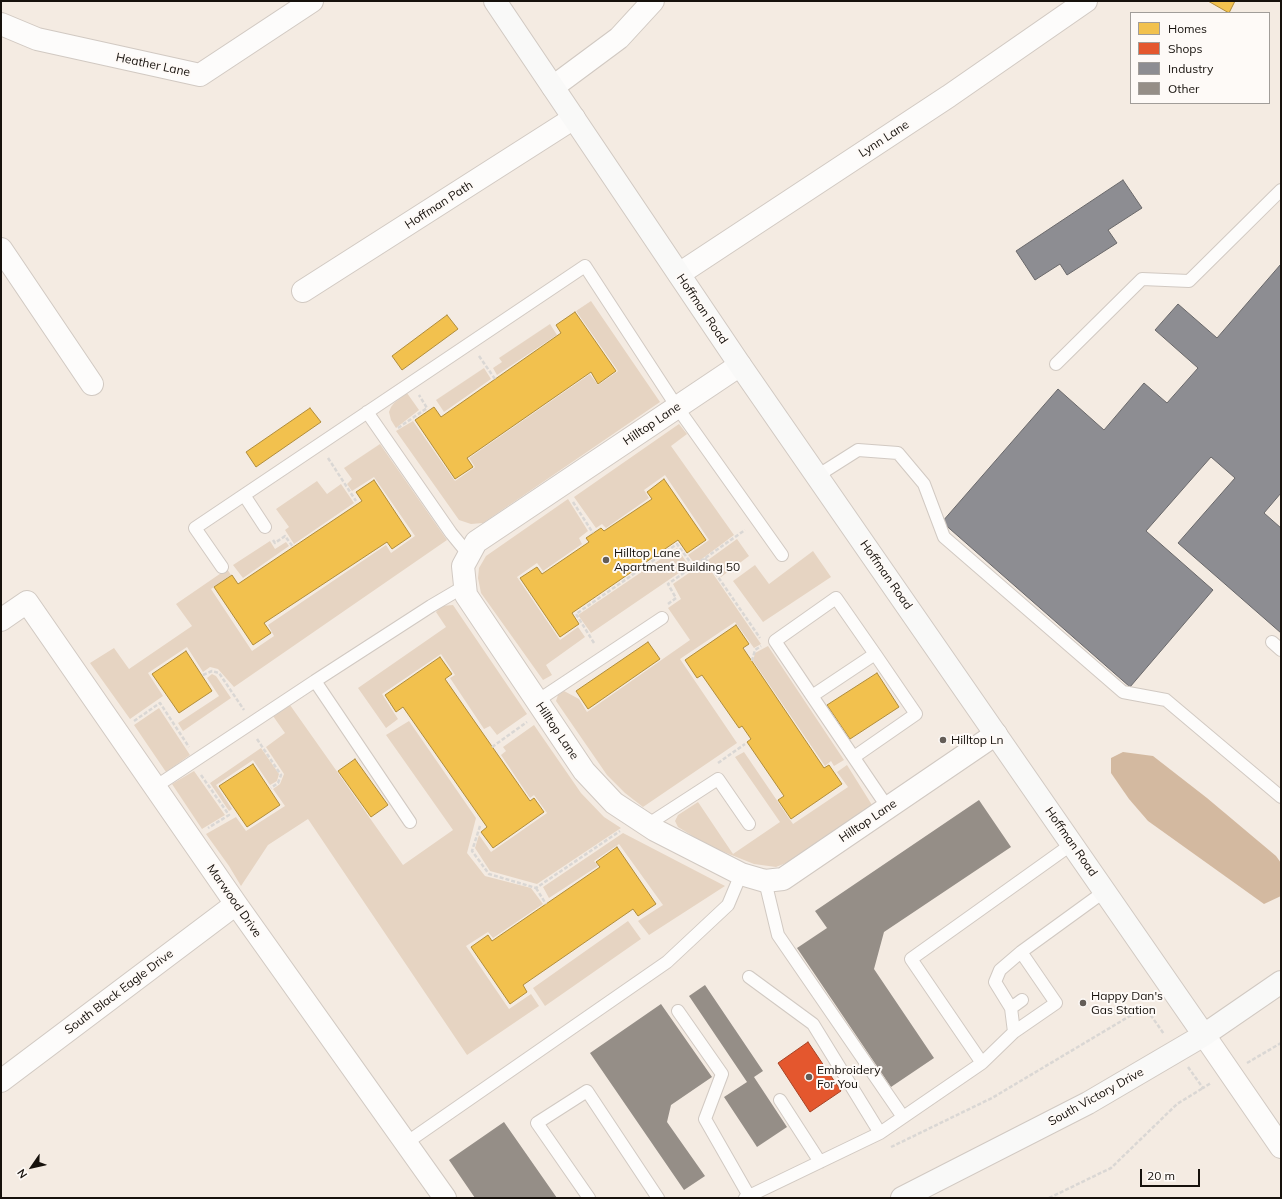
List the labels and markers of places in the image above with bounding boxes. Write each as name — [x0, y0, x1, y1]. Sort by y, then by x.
place label: Hilltop Lane Apartment Building 50 — [614, 546, 740, 574]
marker: Hilltop Lane Apartment Building 50 — [601, 555, 611, 565]
place label: Hilltop Ln — [951, 733, 1004, 747]
marker: Hilltop Ln — [938, 735, 948, 745]
place label: Happy Dan's Gas Station — [1091, 989, 1163, 1017]
marker: Happy Dan's Gas Station — [1078, 998, 1088, 1008]
place label: Embroidery For You — [817, 1063, 881, 1091]
marker: Embroidery For You — [804, 1072, 814, 1082]

